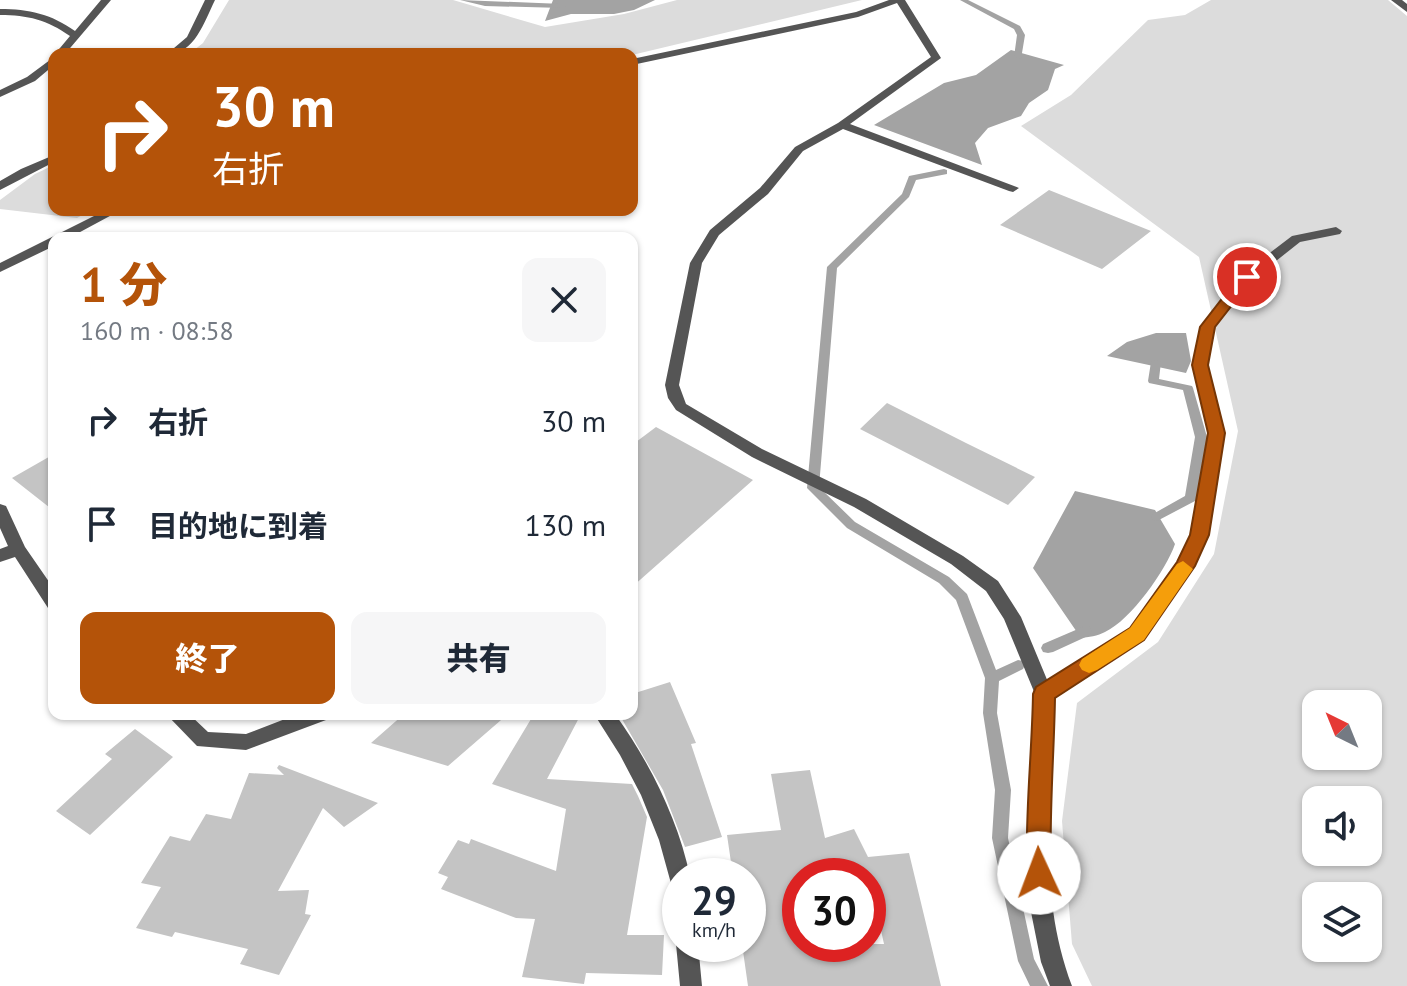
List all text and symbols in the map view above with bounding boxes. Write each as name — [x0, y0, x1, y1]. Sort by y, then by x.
text: 30 m — [212, 70, 335, 142]
icon: right — [80, 80, 184, 184]
text: 右折 — [212, 145, 284, 192]
pin — [1213, 243, 1281, 311]
text: 1 分 — [80, 253, 167, 315]
icon: arrive — [1225, 255, 1269, 299]
button: close — [522, 258, 606, 342]
text: 160 m · 08:58 — [80, 314, 234, 347]
icon: right — [80, 398, 124, 442]
text: 30 m — [541, 401, 606, 440]
text: 右折 — [148, 402, 208, 441]
icon: arrive — [80, 502, 124, 546]
text: 130 m — [525, 505, 606, 544]
text: 目的地に到着 — [148, 506, 328, 545]
button: 終了 — [80, 612, 335, 704]
button: 共有 — [351, 612, 606, 704]
north arrow — [1302, 690, 1382, 770]
map controls — [1302, 690, 1382, 962]
button: sound — [1302, 786, 1382, 866]
position arrow — [997, 831, 1081, 915]
speed limit sign: 30 — [782, 858, 886, 962]
text: 29 — [691, 874, 737, 926]
button: layers — [1302, 882, 1382, 962]
text: km/h — [692, 917, 736, 943]

